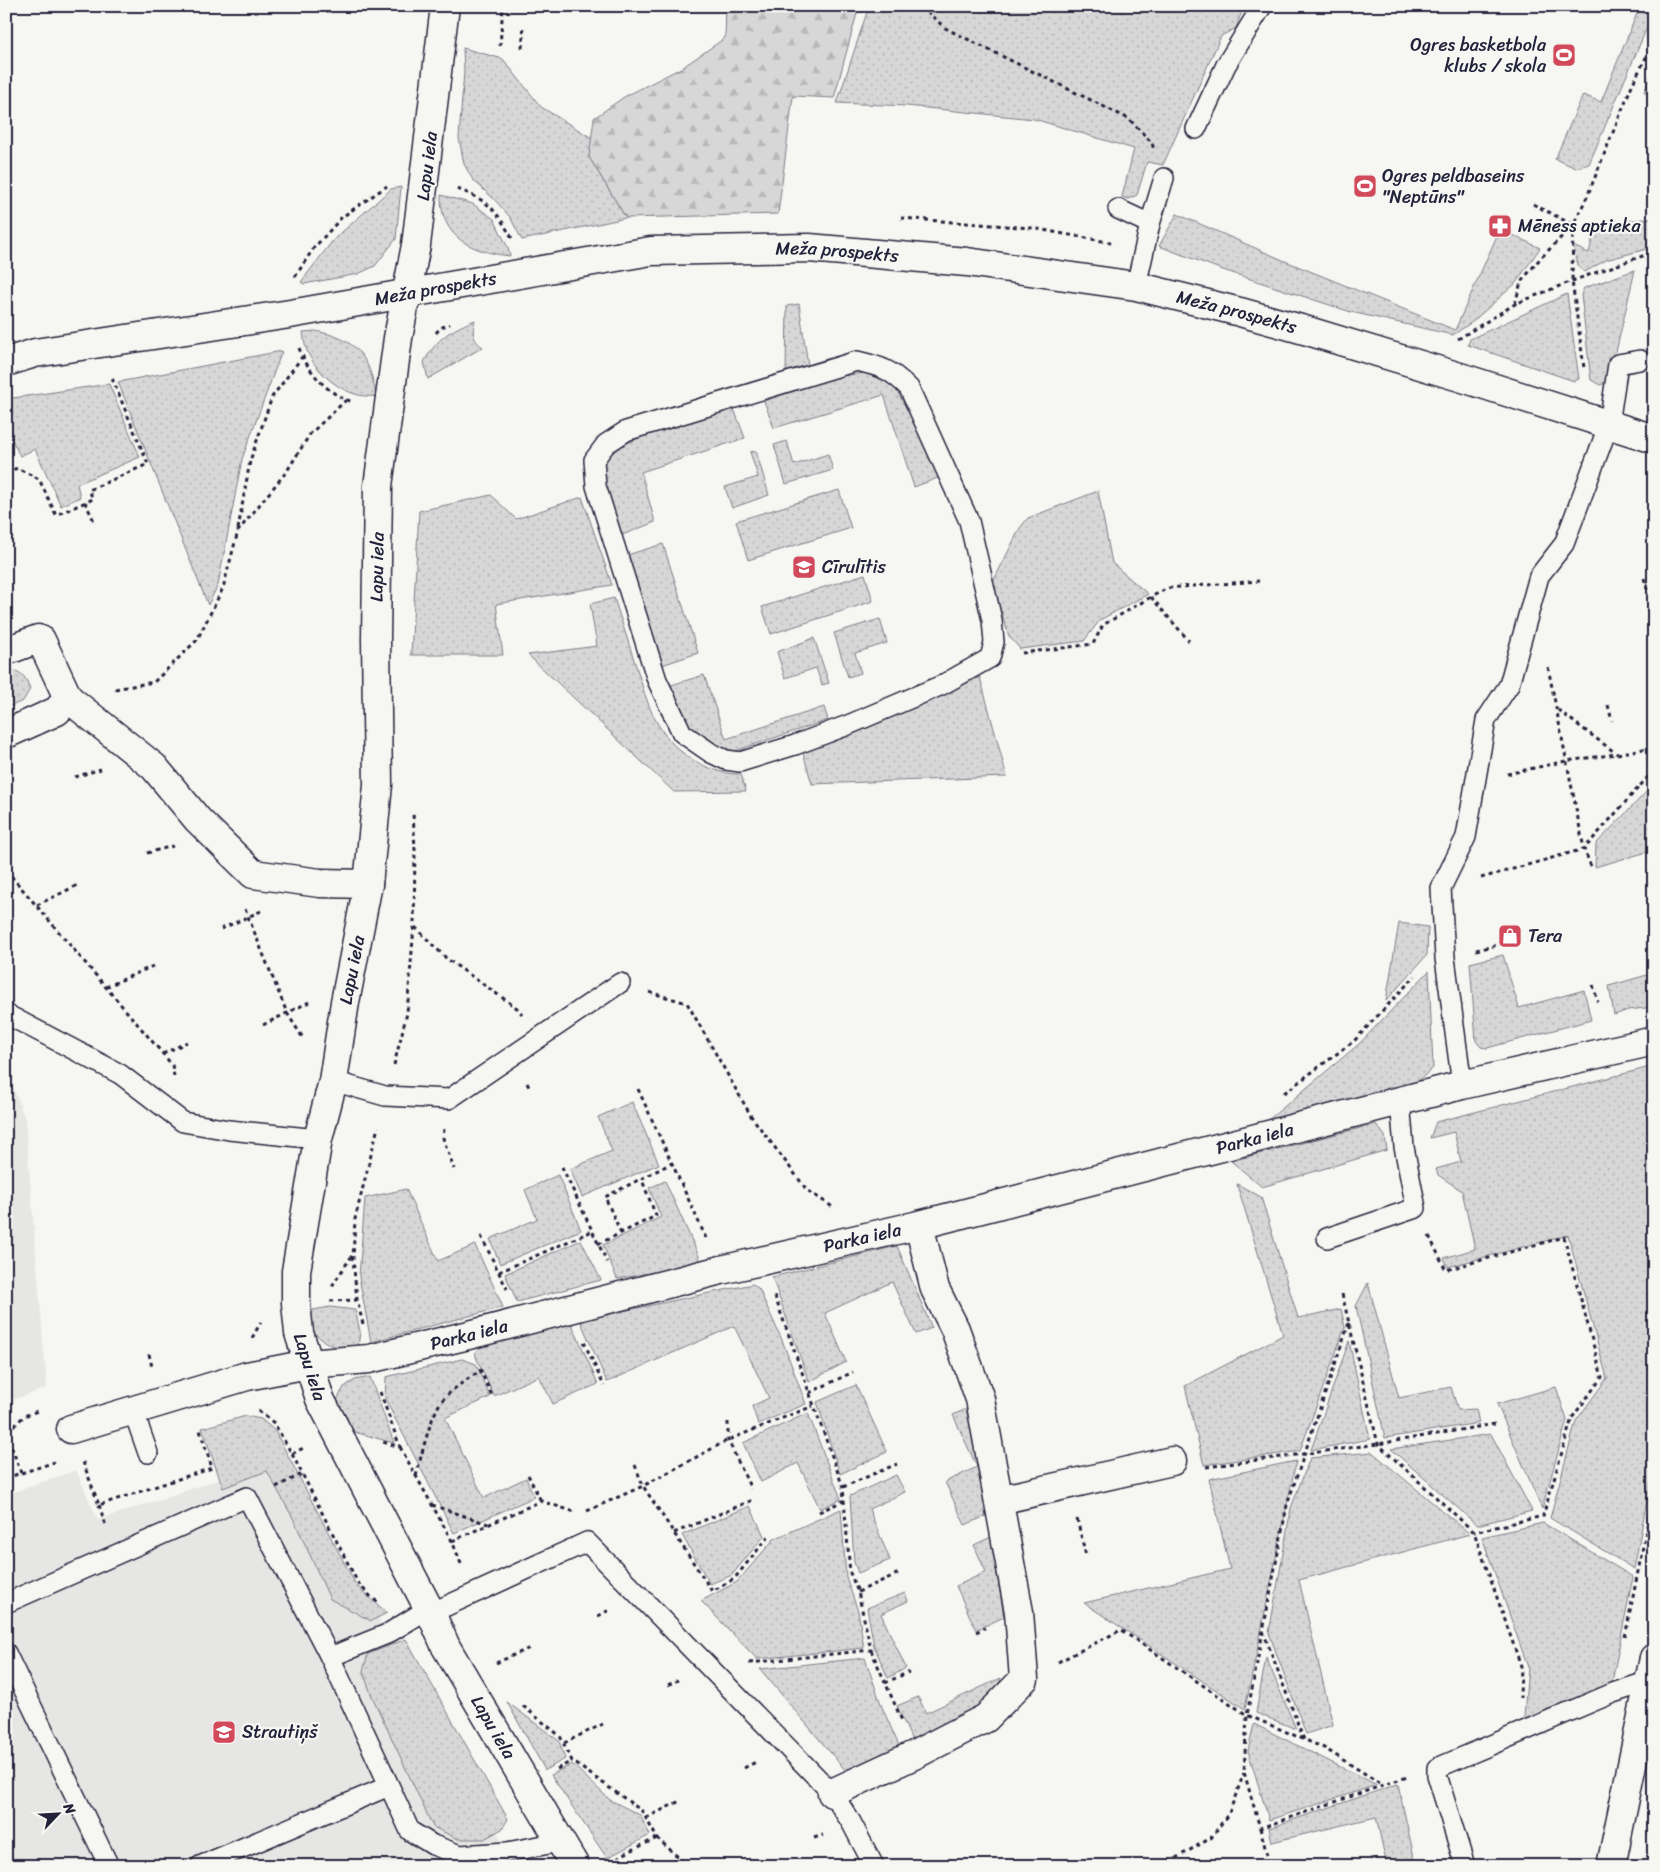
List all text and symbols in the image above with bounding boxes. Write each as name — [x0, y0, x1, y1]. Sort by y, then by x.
place label: Ogres basketbola klubs / skola — [1410, 29, 1547, 82]
sports icon: Ogres basketbola klubs / skola — [1551, 42, 1577, 68]
street label: Lapu iela — [407, 129, 447, 202]
place label: Ogres peldbaseins "Neptūns" — [1382, 160, 1525, 213]
sports icon: Ogres peldbaseins "Neptūns" — [1352, 173, 1378, 199]
place label: Mēness aptieka — [1518, 210, 1641, 242]
pharmacy icon: Mēness aptieka — [1487, 213, 1513, 239]
street label: Meža prospekts — [775, 232, 901, 272]
street label: Meža prospekts — [372, 262, 500, 315]
street label: Meža prospekts — [1173, 281, 1301, 343]
street label: Lapu iela — [360, 531, 394, 602]
place label: Cīrulītis — [822, 551, 887, 583]
school or university icon: Cīrulītis — [791, 554, 817, 580]
place label: Tera — [1528, 920, 1563, 952]
shop icon: Tera — [1497, 923, 1523, 949]
street label: Lapu iela — [330, 932, 375, 1007]
street label: Parka iela — [1212, 1113, 1298, 1164]
street label: Parka iela — [820, 1213, 905, 1262]
street label: Parka iela — [427, 1309, 512, 1360]
street label: Lapu iela — [284, 1329, 336, 1406]
street label: Lapu iela — [462, 1689, 525, 1766]
place label: Strautiņš — [242, 1716, 319, 1748]
school or university icon: Strautiņš — [211, 1719, 237, 1745]
north arrow — [32, 1790, 82, 1840]
text: N — [56, 1798, 83, 1819]

